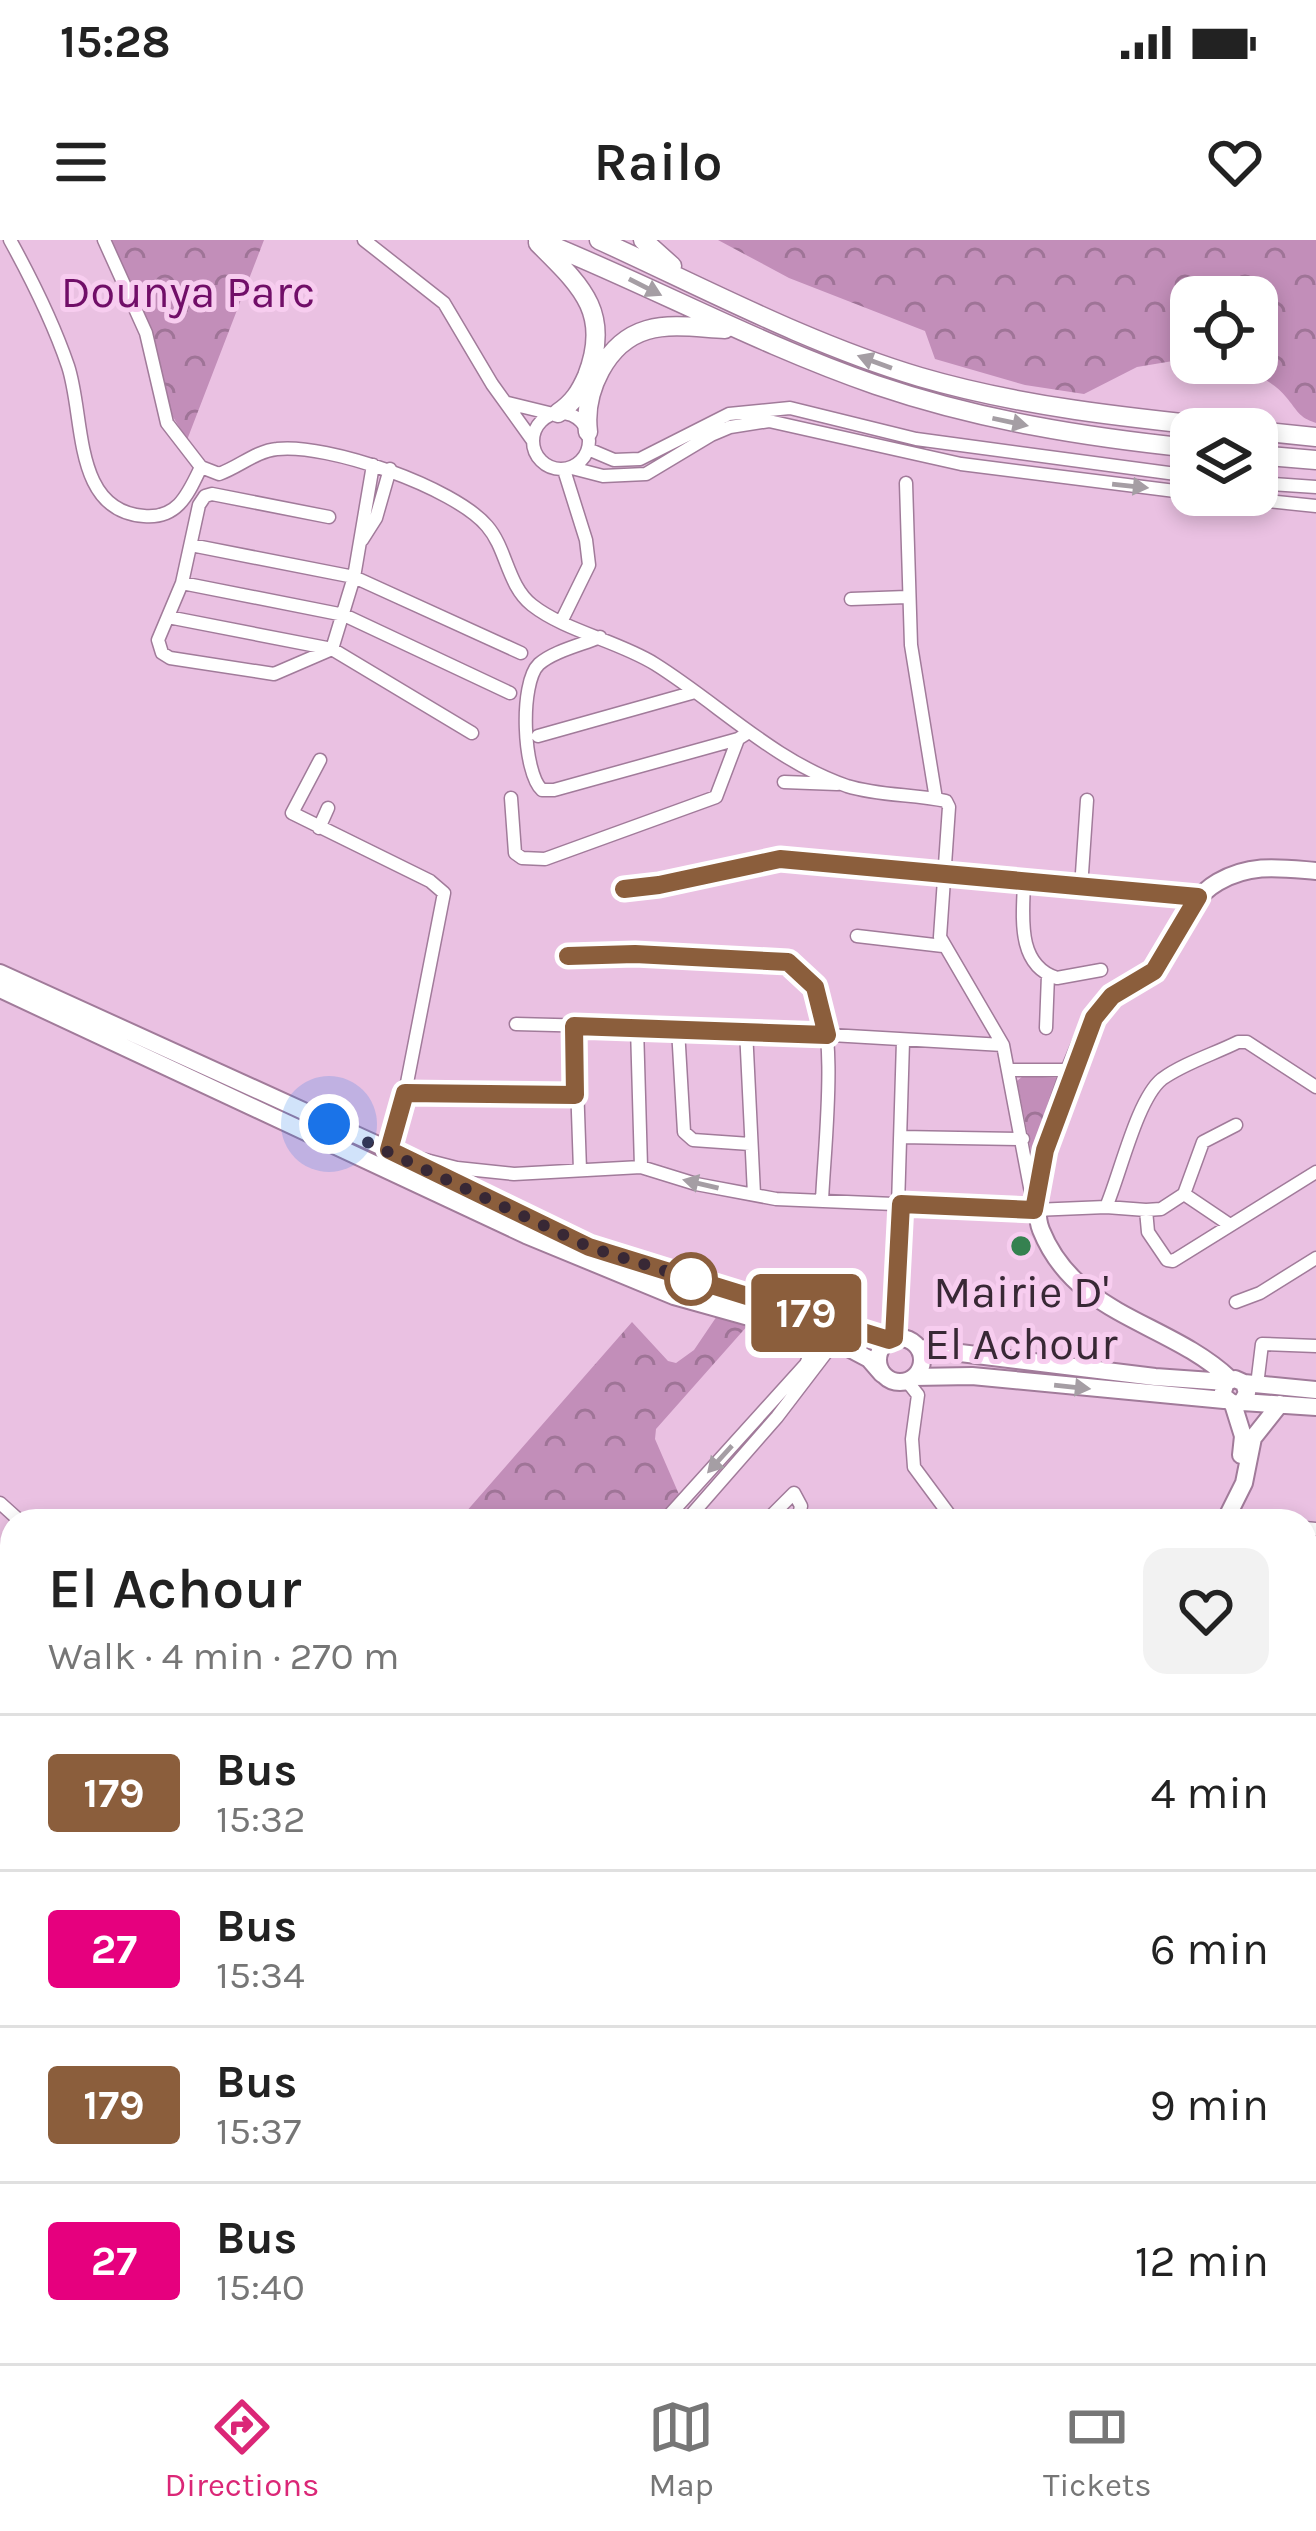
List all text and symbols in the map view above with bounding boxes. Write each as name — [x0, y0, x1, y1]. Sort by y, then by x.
text: 15:28 — [60, 16, 171, 68]
icon: menu — [48, 129, 114, 195]
icon: heart — [1202, 129, 1268, 195]
text: Railo — [594, 130, 722, 194]
park label: Dounya Parc — [61, 266, 315, 319]
map controls — [1170, 276, 1278, 516]
button: locate — [1170, 276, 1278, 384]
one-way arrow — [628, 277, 662, 297]
one-way arrow — [857, 352, 893, 370]
button: layers — [1170, 408, 1278, 516]
one-way arrow — [992, 413, 1030, 432]
one-way arrow — [1112, 477, 1150, 496]
your location — [299, 1094, 359, 1154]
one-way arrow — [682, 1173, 720, 1192]
marker: Mairie D' El Achour — [1008, 1233, 1034, 1259]
unlabelled marker — [666, 1254, 716, 1304]
place label: Mairie D' El Achour — [925, 1266, 1118, 1370]
line badge: 179 — [737, 1274, 875, 1352]
text: 179 — [775, 1288, 837, 1338]
one-way arrow — [1054, 1377, 1091, 1396]
one-way arrow — [707, 1444, 734, 1473]
button: heart — [1143, 1548, 1269, 1674]
text: El Achour — [48, 1555, 301, 1621]
text: Walk · 4 min · 270 m — [48, 1633, 399, 1679]
text: Bus — [216, 1744, 297, 1796]
text: 4 min — [1151, 1767, 1269, 1819]
text: 179 — [83, 1768, 145, 1818]
text: 15:32 — [216, 1796, 306, 1842]
text: Bus — [216, 1900, 297, 1952]
text: 6 min — [1150, 1923, 1269, 1975]
text: 27 — [91, 1924, 137, 1974]
text: 15:34 — [216, 1952, 305, 1998]
text: Bus — [216, 2056, 297, 2108]
text: 9 min — [1150, 2079, 1269, 2131]
text: 179 — [83, 2080, 145, 2130]
text: 15:37 — [216, 2108, 301, 2154]
text: Bus — [216, 2212, 297, 2264]
text: 12 min — [1135, 2235, 1269, 2287]
text: 27 — [91, 2236, 137, 2286]
text: 15:40 — [216, 2264, 305, 2310]
tab: Directions — [164, 2394, 319, 2504]
tab: Map — [648, 2394, 714, 2504]
tab: Tickets — [1043, 2394, 1152, 2504]

